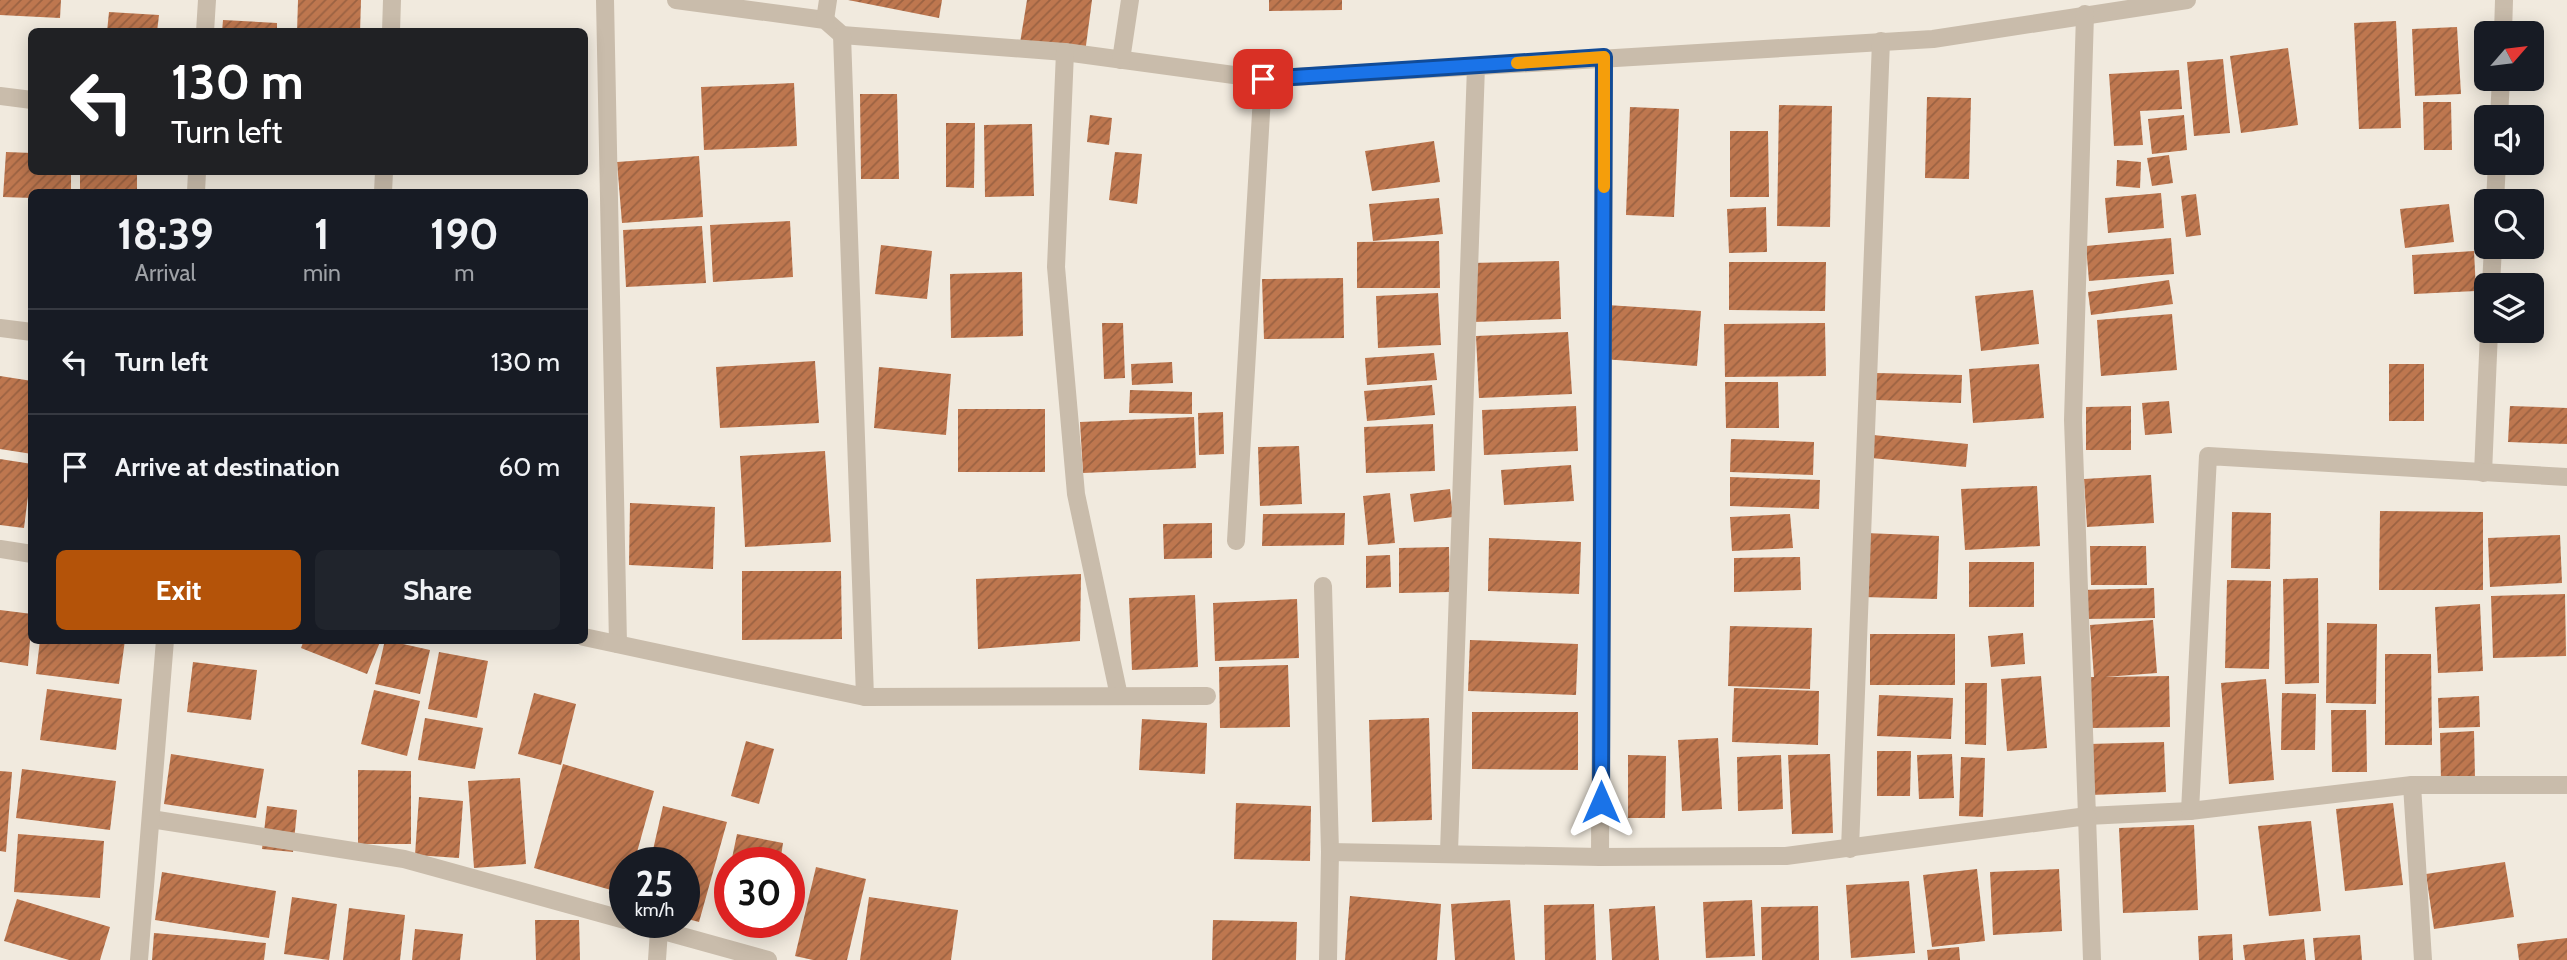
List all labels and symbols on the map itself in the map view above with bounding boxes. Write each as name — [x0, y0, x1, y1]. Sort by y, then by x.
north arrow — [2474, 21, 2544, 91]
pin — [1233, 49, 1293, 109]
position arrow — [1564, 765, 1638, 839]
speed limit sign: 30 — [714, 847, 805, 938]

